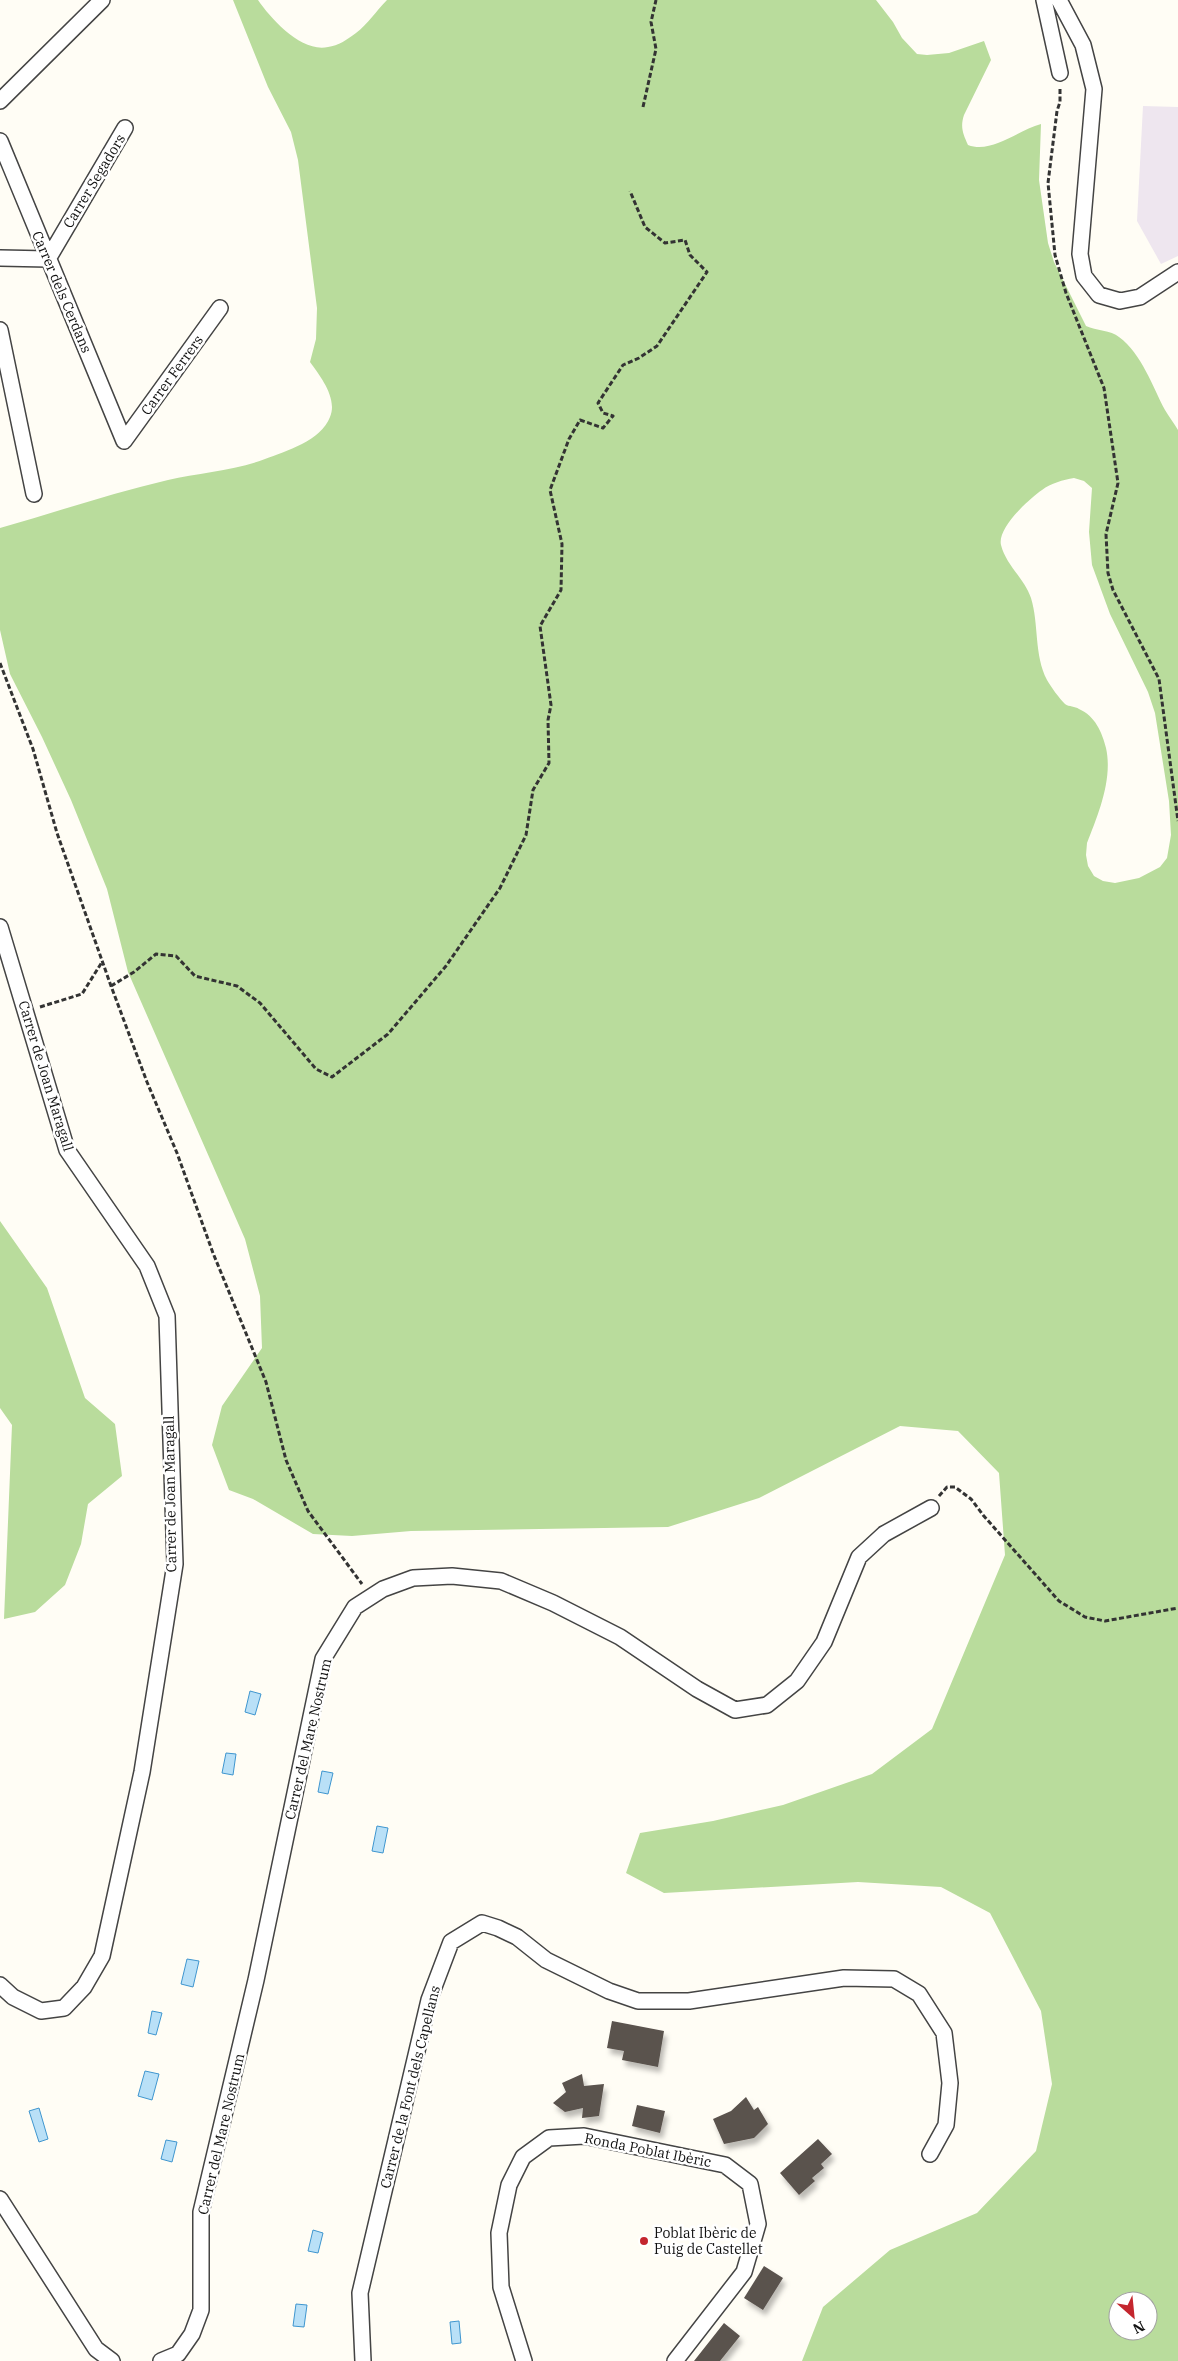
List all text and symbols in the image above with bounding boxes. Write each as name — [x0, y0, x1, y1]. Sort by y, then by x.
street label: Carrer Segadors — [59, 131, 129, 231]
street label: Carrer dels Cerdans — [28, 228, 96, 356]
street label: Carrer Ferrers — [137, 331, 207, 419]
street label: Carrer de Joan Maragall — [15, 998, 77, 1154]
street label: Carrer de Joan Maragall — [160, 1416, 180, 1572]
street label: Carrer del Mare Nostrum — [281, 1657, 335, 1821]
street label: Carrer de la Font dels Capellans — [376, 1984, 444, 2190]
street label: Carrer del Mare Nostrum — [194, 2052, 248, 2216]
street label: Ronda Poblat Ibèric — [583, 2129, 713, 2171]
place label: Poblat Ibèric de Puig de Castellet — [654, 2224, 763, 2258]
marker: Poblat Ibèric de Puig de Castellet — [638, 2235, 650, 2247]
north arrow — [1108, 2291, 1158, 2341]
text: N — [1130, 2317, 1148, 2338]

